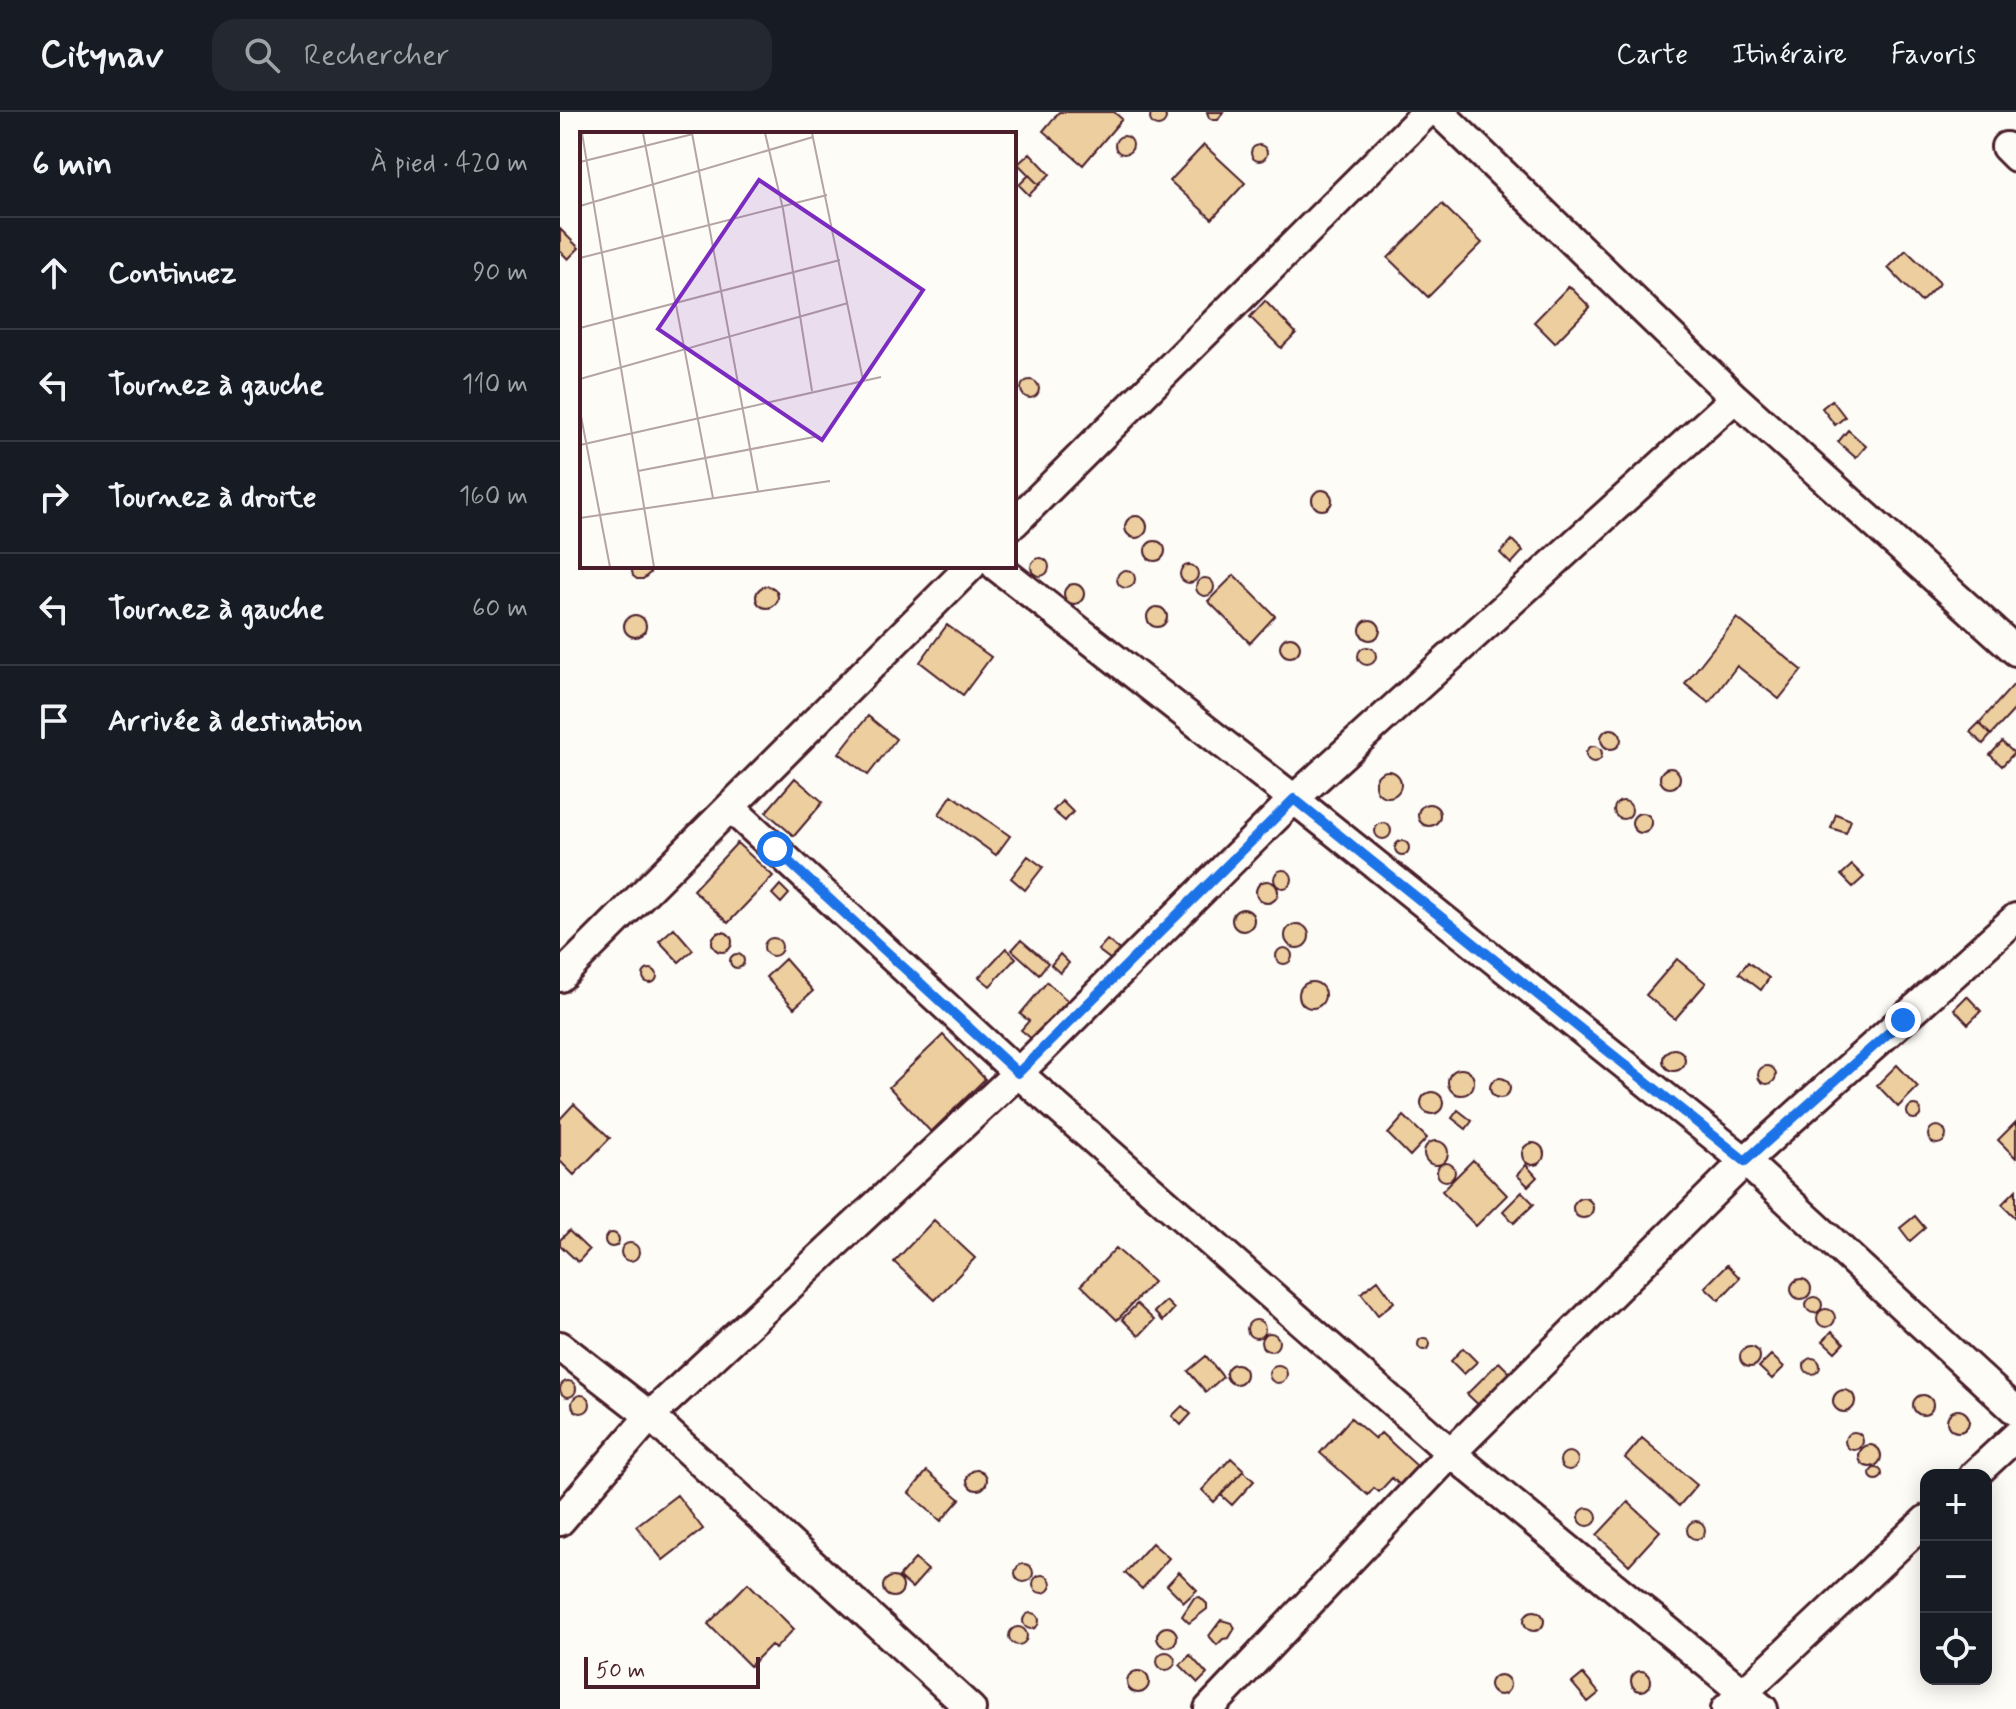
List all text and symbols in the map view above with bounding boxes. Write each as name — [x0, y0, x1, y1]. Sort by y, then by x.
search box — [212, 19, 772, 91]
text: Citynav — [40, 31, 164, 80]
icon: search — [240, 33, 284, 77]
text: Rechercher — [304, 36, 449, 75]
text: Carte — [1616, 37, 1688, 74]
text: Itinéraire — [1732, 37, 1847, 74]
text: Favoris — [1891, 37, 1976, 74]
inset map — [580, 132, 1016, 568]
text: 6 min — [32, 142, 112, 187]
text: À pied · 420 m — [371, 147, 528, 181]
icon: ahead — [32, 251, 76, 295]
text: Continuez — [108, 254, 237, 293]
text: 90 m — [473, 256, 528, 290]
icon: left — [32, 363, 76, 407]
text: Tournez à gauche — [108, 366, 324, 405]
text: 110 m — [462, 368, 528, 402]
icon: right — [32, 475, 76, 519]
text: Tournez à droite — [108, 478, 317, 517]
text: 160 m — [459, 480, 528, 514]
icon: left — [32, 587, 76, 631]
text: Tournez à gauche — [108, 590, 324, 629]
text: 60 m — [472, 592, 528, 626]
icon: arrive — [32, 699, 76, 743]
text: Arrivée à destination — [108, 702, 363, 741]
route start — [757, 831, 793, 867]
route end — [1885, 1002, 1921, 1038]
map controls — [1920, 1469, 1992, 1685]
button: + — [1920, 1469, 1992, 1541]
button: − — [1920, 1541, 1992, 1613]
button: locate — [1920, 1613, 1992, 1685]
scale bar — [584, 1653, 760, 1689]
text: 50 m — [596, 1657, 645, 1685]

